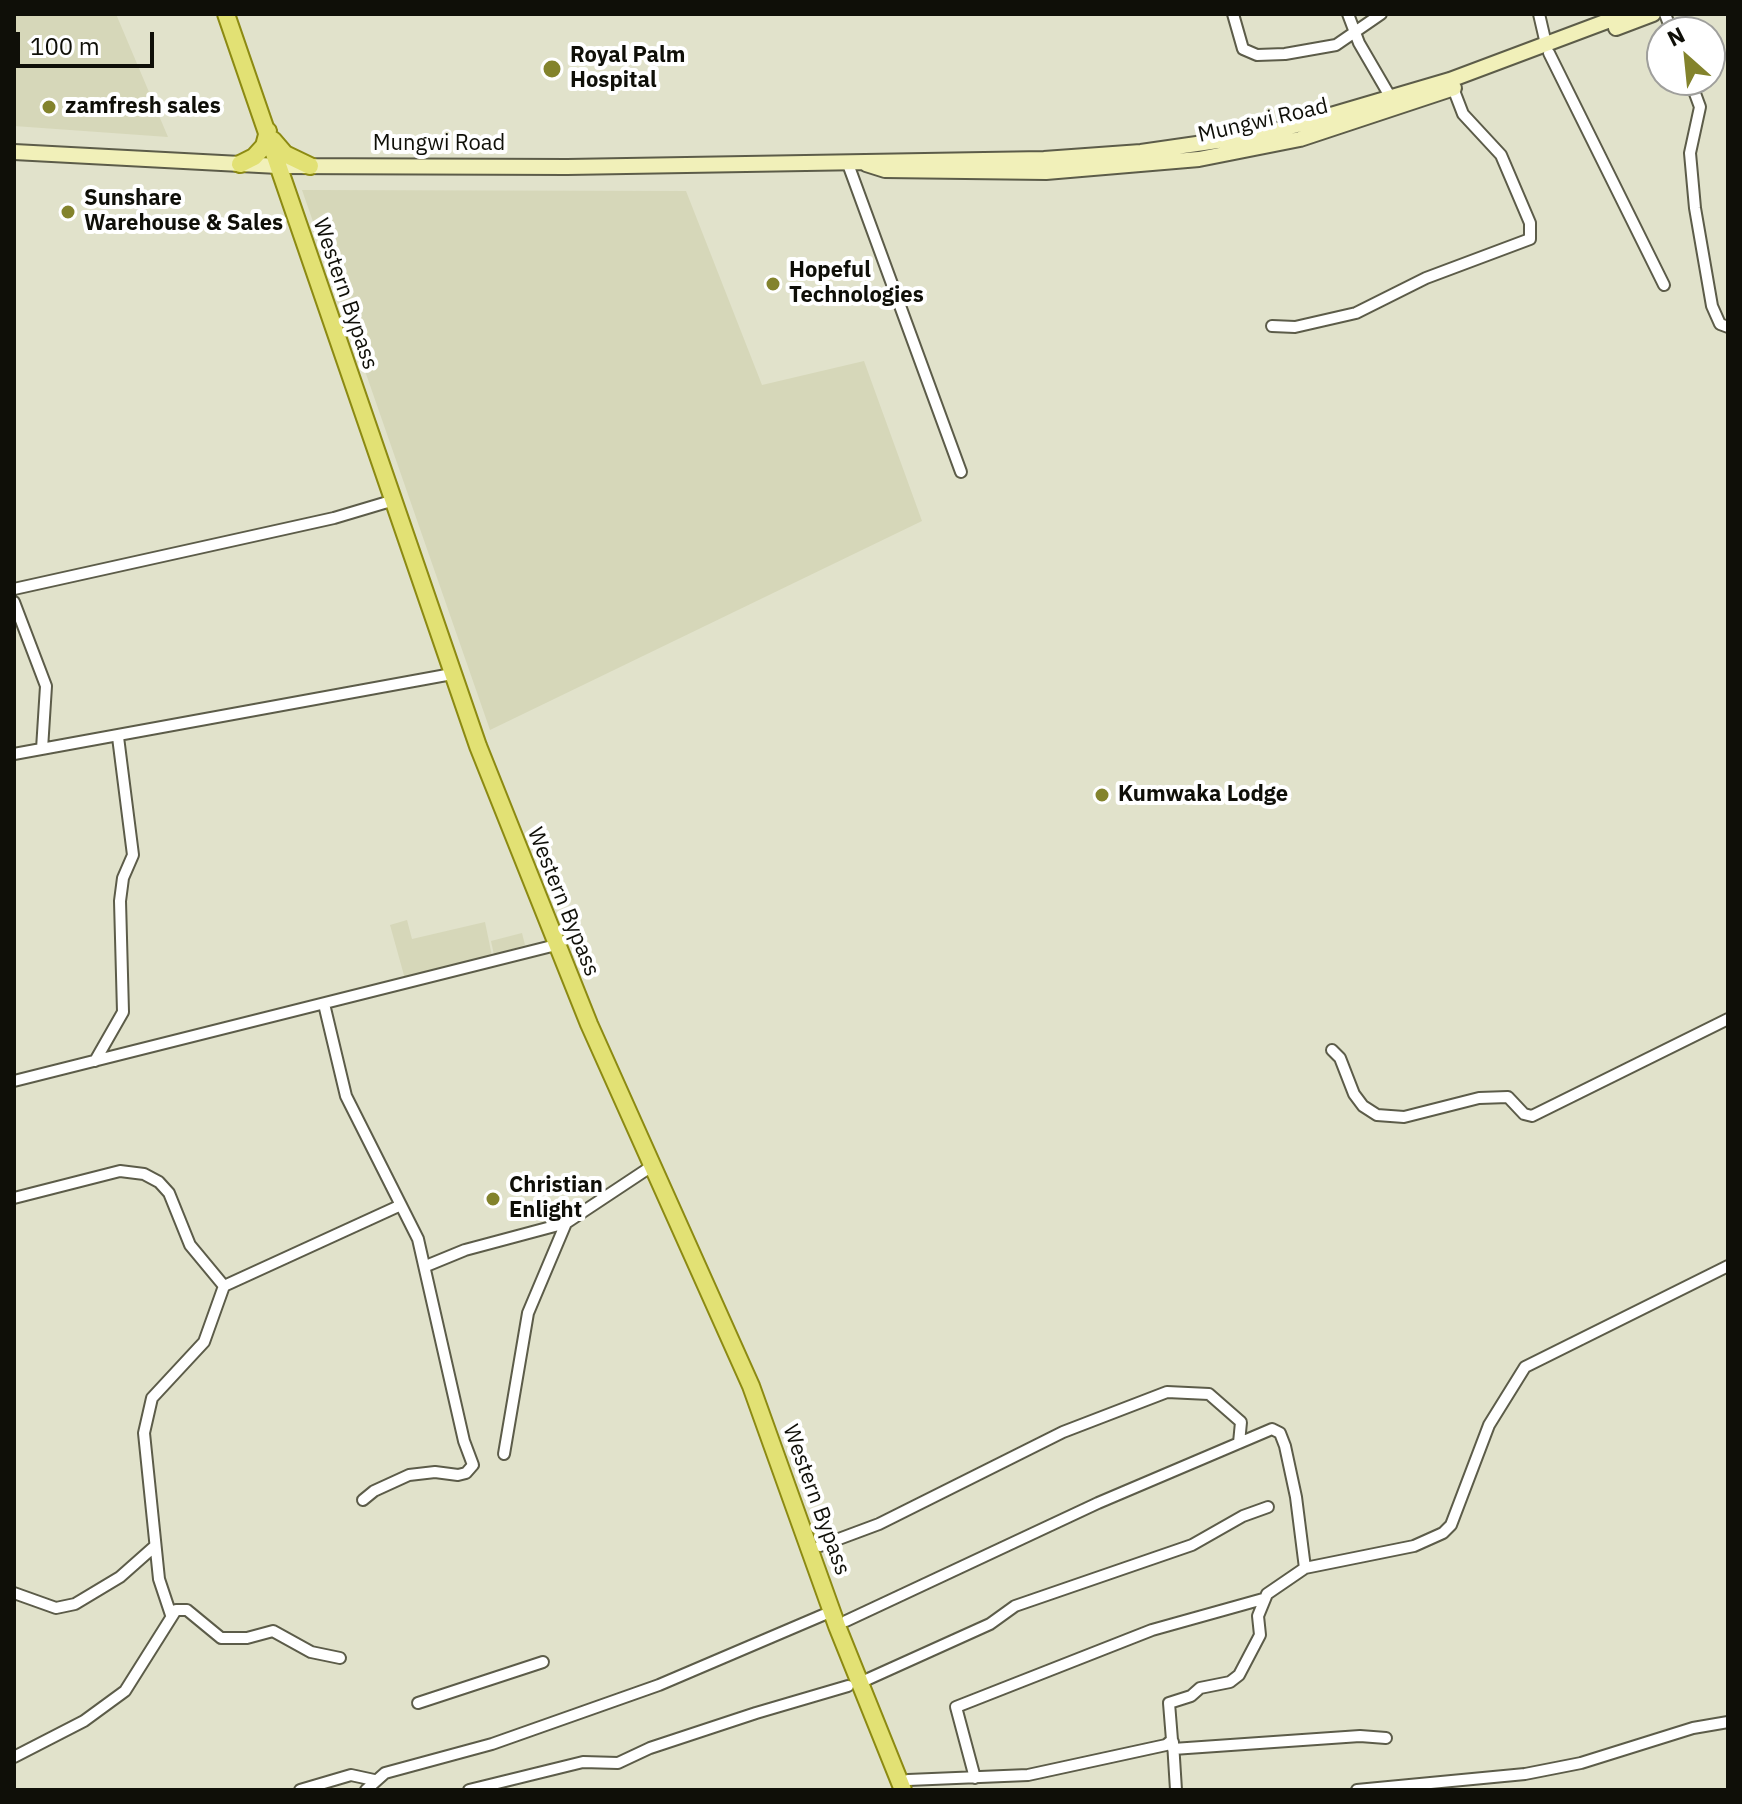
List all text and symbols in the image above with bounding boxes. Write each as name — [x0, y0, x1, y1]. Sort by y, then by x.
scale bar — [20, 16, 158, 66]
north arrow — [1646, 16, 1726, 96]
text: N — [1662, 19, 1689, 52]
text: 100 m — [30, 30, 100, 62]
place label: Royal Palm Hospital — [570, 43, 685, 94]
marker: Royal Palm Hospital — [541, 58, 563, 80]
street label: Mungwi Road — [1195, 93, 1331, 149]
place label: zamfresh sales — [65, 94, 221, 120]
marker: zamfresh sales — [40, 98, 58, 116]
street label: Mungwi Road — [373, 131, 505, 157]
place label: Sunshare Warehouse & Sales — [84, 186, 283, 238]
marker: Sunshare Warehouse & Sales — [59, 203, 77, 221]
street label: Western Bypass — [307, 215, 383, 373]
place label: Hopeful Technologies — [789, 258, 924, 310]
marker: Hopeful Technologies — [764, 275, 782, 293]
place label: Kumwaka Lodge — [1118, 782, 1288, 808]
marker: Kumwaka Lodge — [1093, 786, 1111, 804]
street label: Western Bypass — [521, 824, 605, 980]
place label: Christian Enlight — [509, 1173, 603, 1224]
marker: Christian Enlight — [484, 1190, 502, 1208]
street label: Western Bypass — [777, 1421, 855, 1579]

